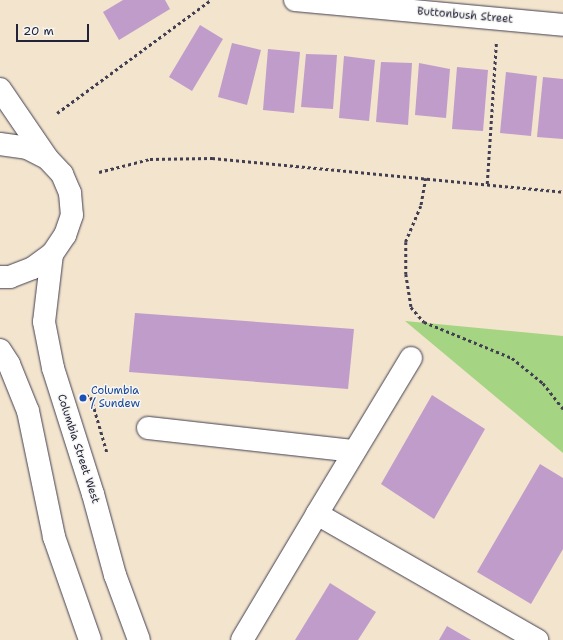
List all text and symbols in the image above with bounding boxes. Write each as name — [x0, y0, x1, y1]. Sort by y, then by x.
street label: Buttonbush Street — [417, 5, 513, 27]
scale bar — [18, 16, 91, 42]
text: 20 m — [23, 23, 54, 39]
place label: Columbia / Sundew — [91, 385, 140, 411]
street label: Columbia Street West — [54, 393, 102, 505]
marker: Columbia / Sundew — [78, 393, 88, 403]

